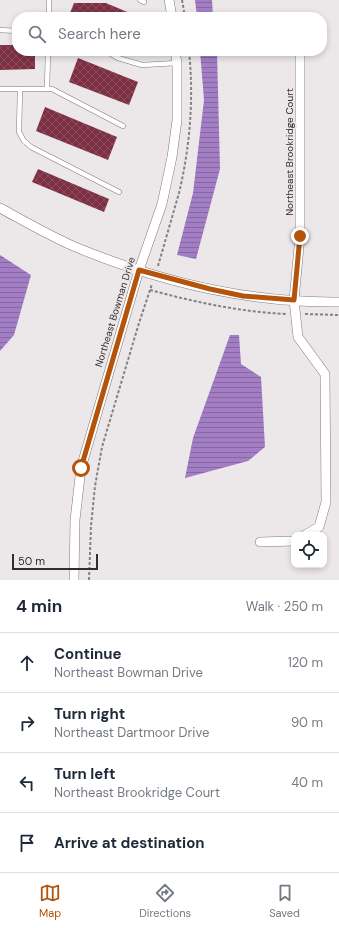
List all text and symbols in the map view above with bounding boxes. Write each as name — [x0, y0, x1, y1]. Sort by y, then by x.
search box — [12, 12, 327, 56]
icon: search — [26, 23, 48, 45]
text: Search here — [58, 24, 141, 44]
street label: Northeast Brookridge Court — [283, 88, 296, 216]
route end — [291, 227, 309, 245]
street label: Northeast Bowman Drive — [92, 255, 138, 369]
route start — [72, 459, 90, 477]
map controls — [291, 532, 327, 568]
button: locate — [291, 532, 327, 568]
scale bar — [12, 552, 98, 571]
text: 50 m — [18, 554, 45, 568]
text: 4 min — [16, 595, 62, 617]
text: Walk · 250 m — [246, 598, 323, 615]
text: Continue — [54, 644, 122, 664]
icon: ahead — [16, 652, 38, 674]
text: 120 m — [288, 654, 323, 671]
text: Northeast Bowman Drive — [54, 664, 203, 681]
text: Turn right — [54, 704, 125, 724]
icon: right — [16, 712, 38, 734]
text: 90 m — [291, 714, 323, 731]
text: Northeast Dartmoor Drive — [54, 724, 209, 741]
text: Turn left — [54, 764, 115, 784]
icon: left — [16, 772, 38, 794]
text: 40 m — [291, 774, 323, 791]
text: Northeast Brookridge Court — [54, 784, 220, 801]
icon: arrive — [16, 832, 38, 854]
text: Arrive at destination — [54, 833, 205, 853]
tab: Map — [39, 882, 61, 920]
tab: Directions — [139, 882, 191, 920]
tab: Saved — [269, 882, 300, 920]

